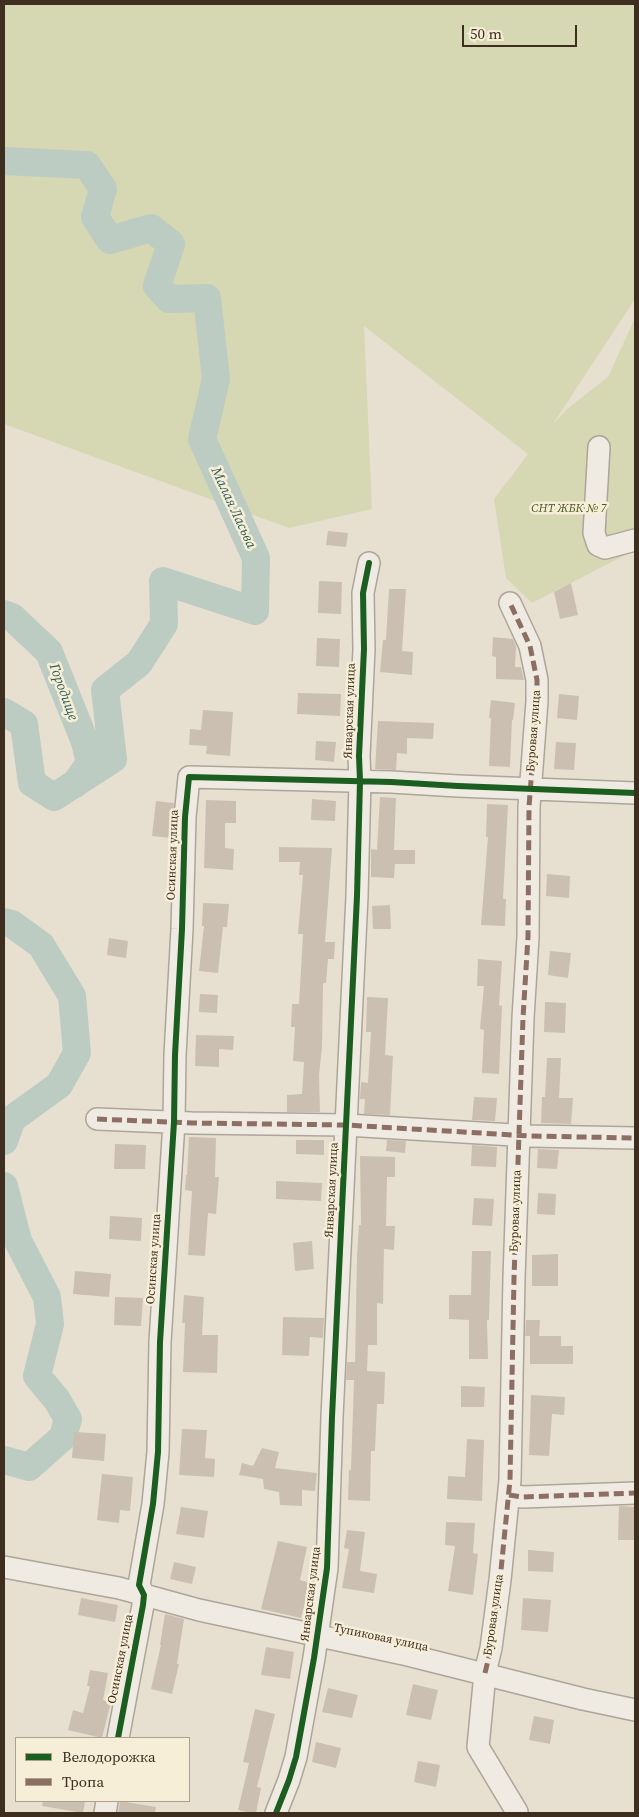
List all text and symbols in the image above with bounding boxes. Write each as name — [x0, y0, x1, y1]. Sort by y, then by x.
scale bar — [464, 15, 579, 47]
text: 50 m — [470, 23, 502, 44]
water label: Малая Ласьва — [207, 465, 259, 551]
park label: СНТ ЖБК № 7 — [531, 502, 607, 516]
water label: Городище — [45, 661, 81, 723]
street label: Январская улица — [341, 663, 359, 759]
street label: Буровая улица — [524, 689, 544, 773]
street label: Осинская улица — [164, 809, 182, 901]
street label: Январская улица — [322, 1142, 342, 1238]
street label: Буровая улица — [507, 1170, 525, 1252]
street label: Осинская улица — [144, 1213, 164, 1305]
street label: Январская улица — [298, 1546, 324, 1642]
street label: Буровая улица — [481, 1573, 507, 1657]
street label: Осинская улица — [105, 1613, 137, 1705]
street label: Тупиковая улица — [332, 1621, 430, 1655]
legend — [15, 1737, 190, 1802]
text: Велодорожка — [62, 1746, 156, 1767]
text: Тропа — [62, 1771, 104, 1792]

